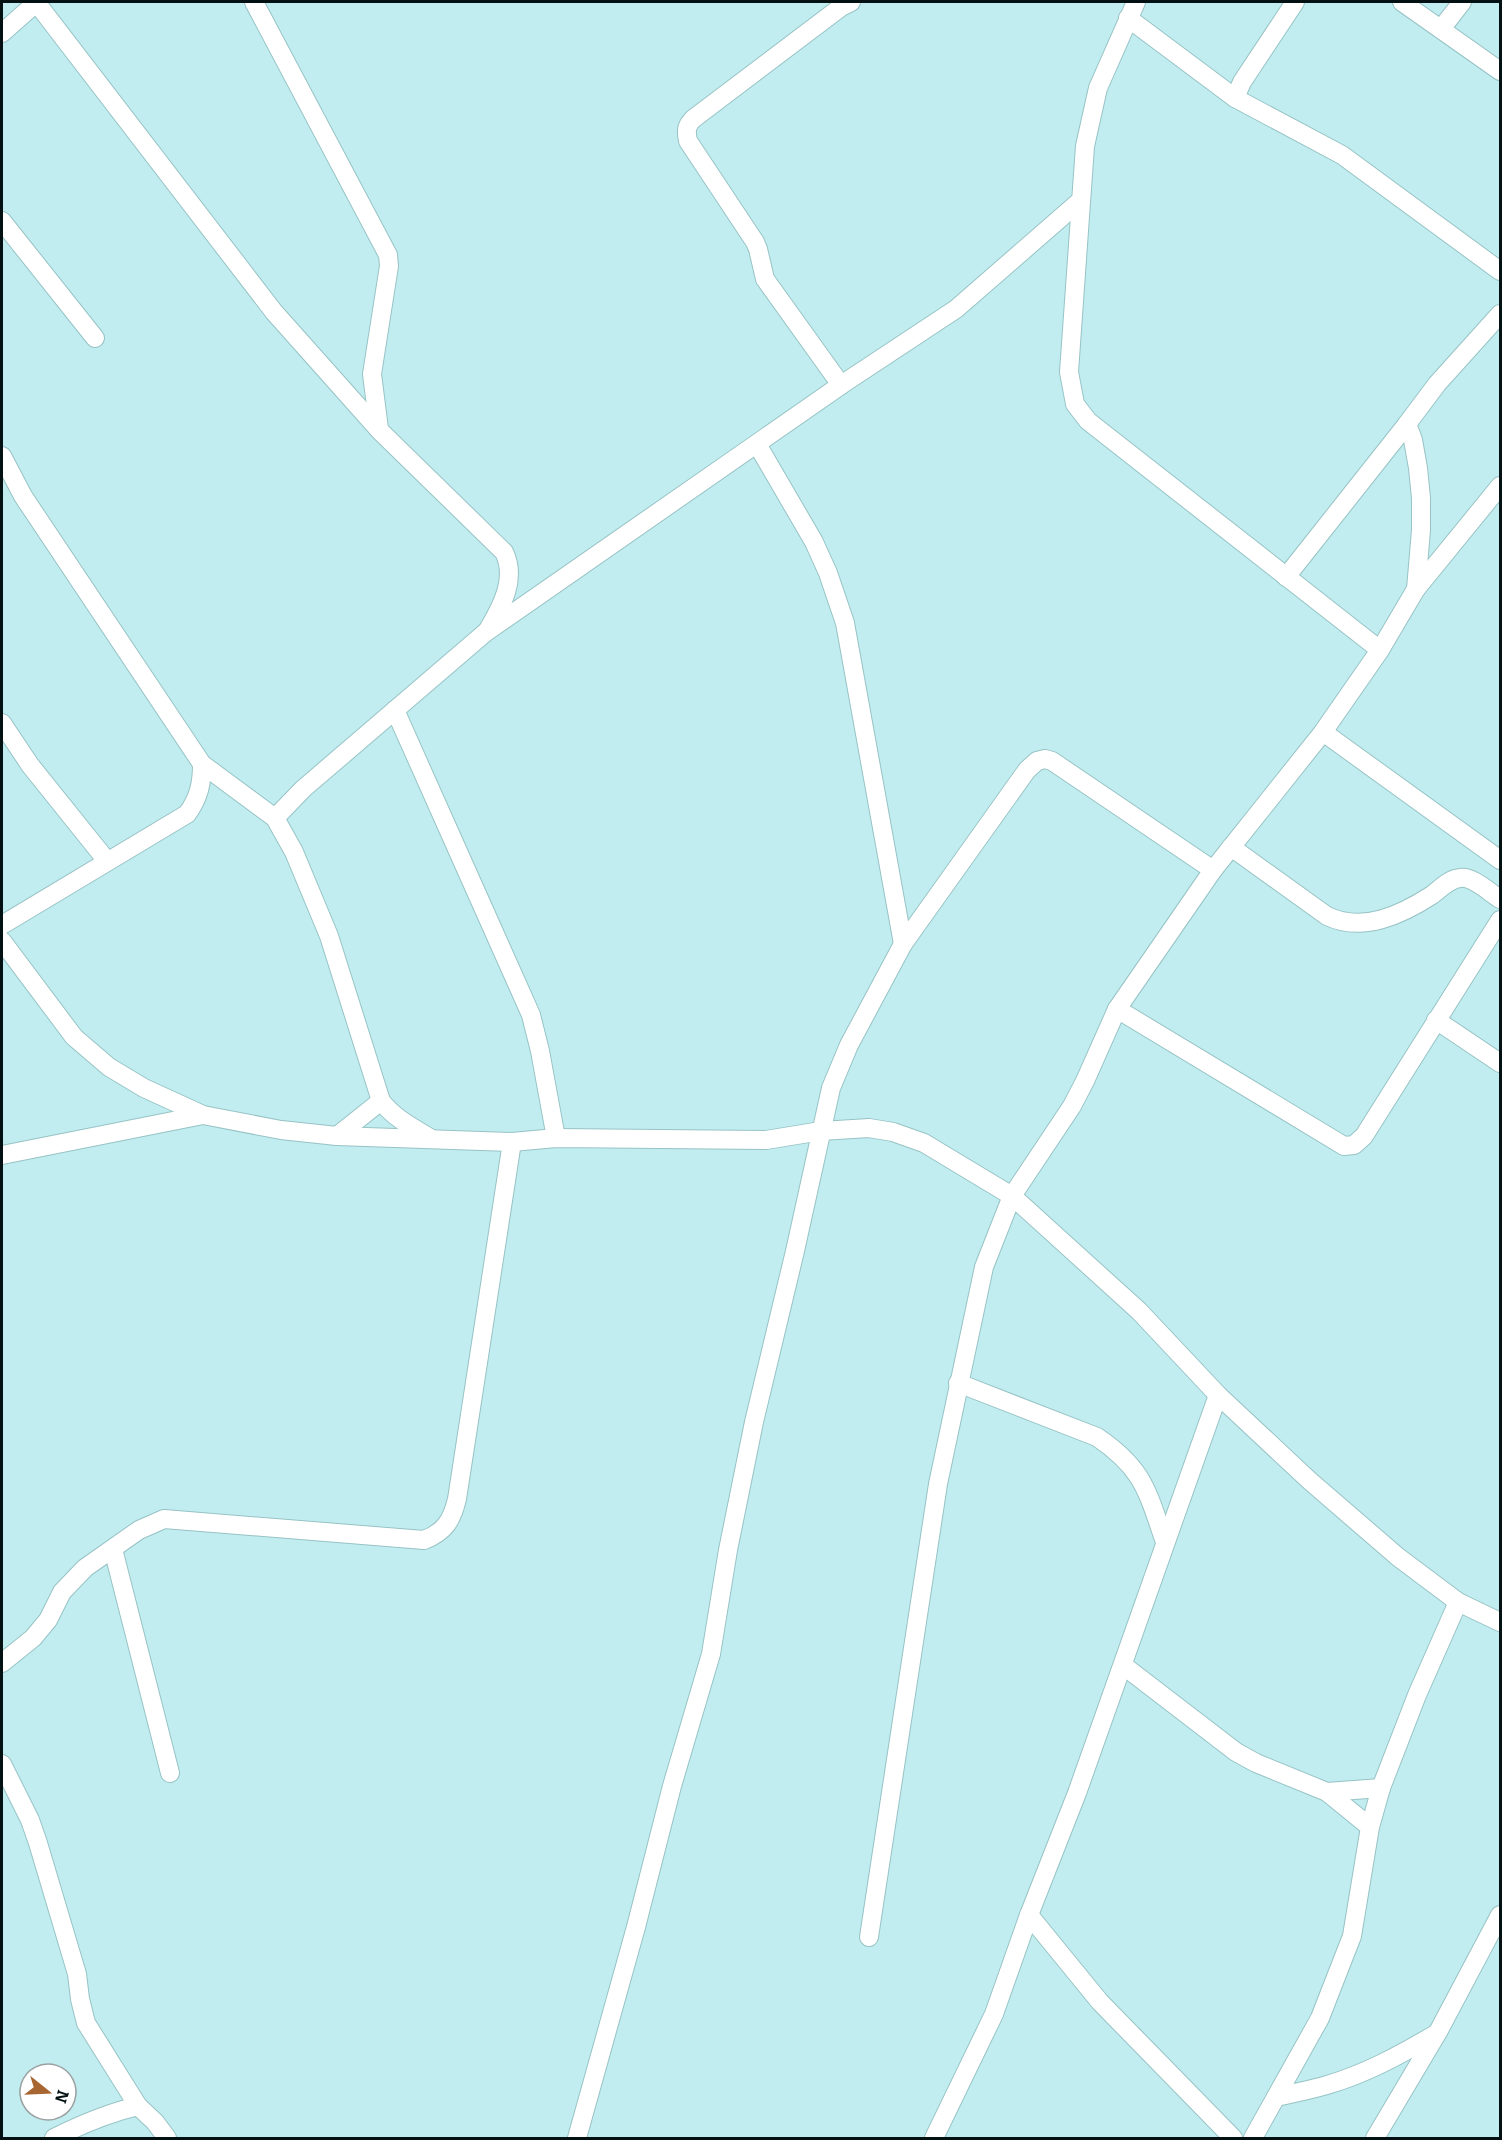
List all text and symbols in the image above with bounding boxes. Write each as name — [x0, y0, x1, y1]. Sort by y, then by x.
north arrow — [18, 2062, 78, 2122]
text: N — [51, 2088, 73, 2105]

